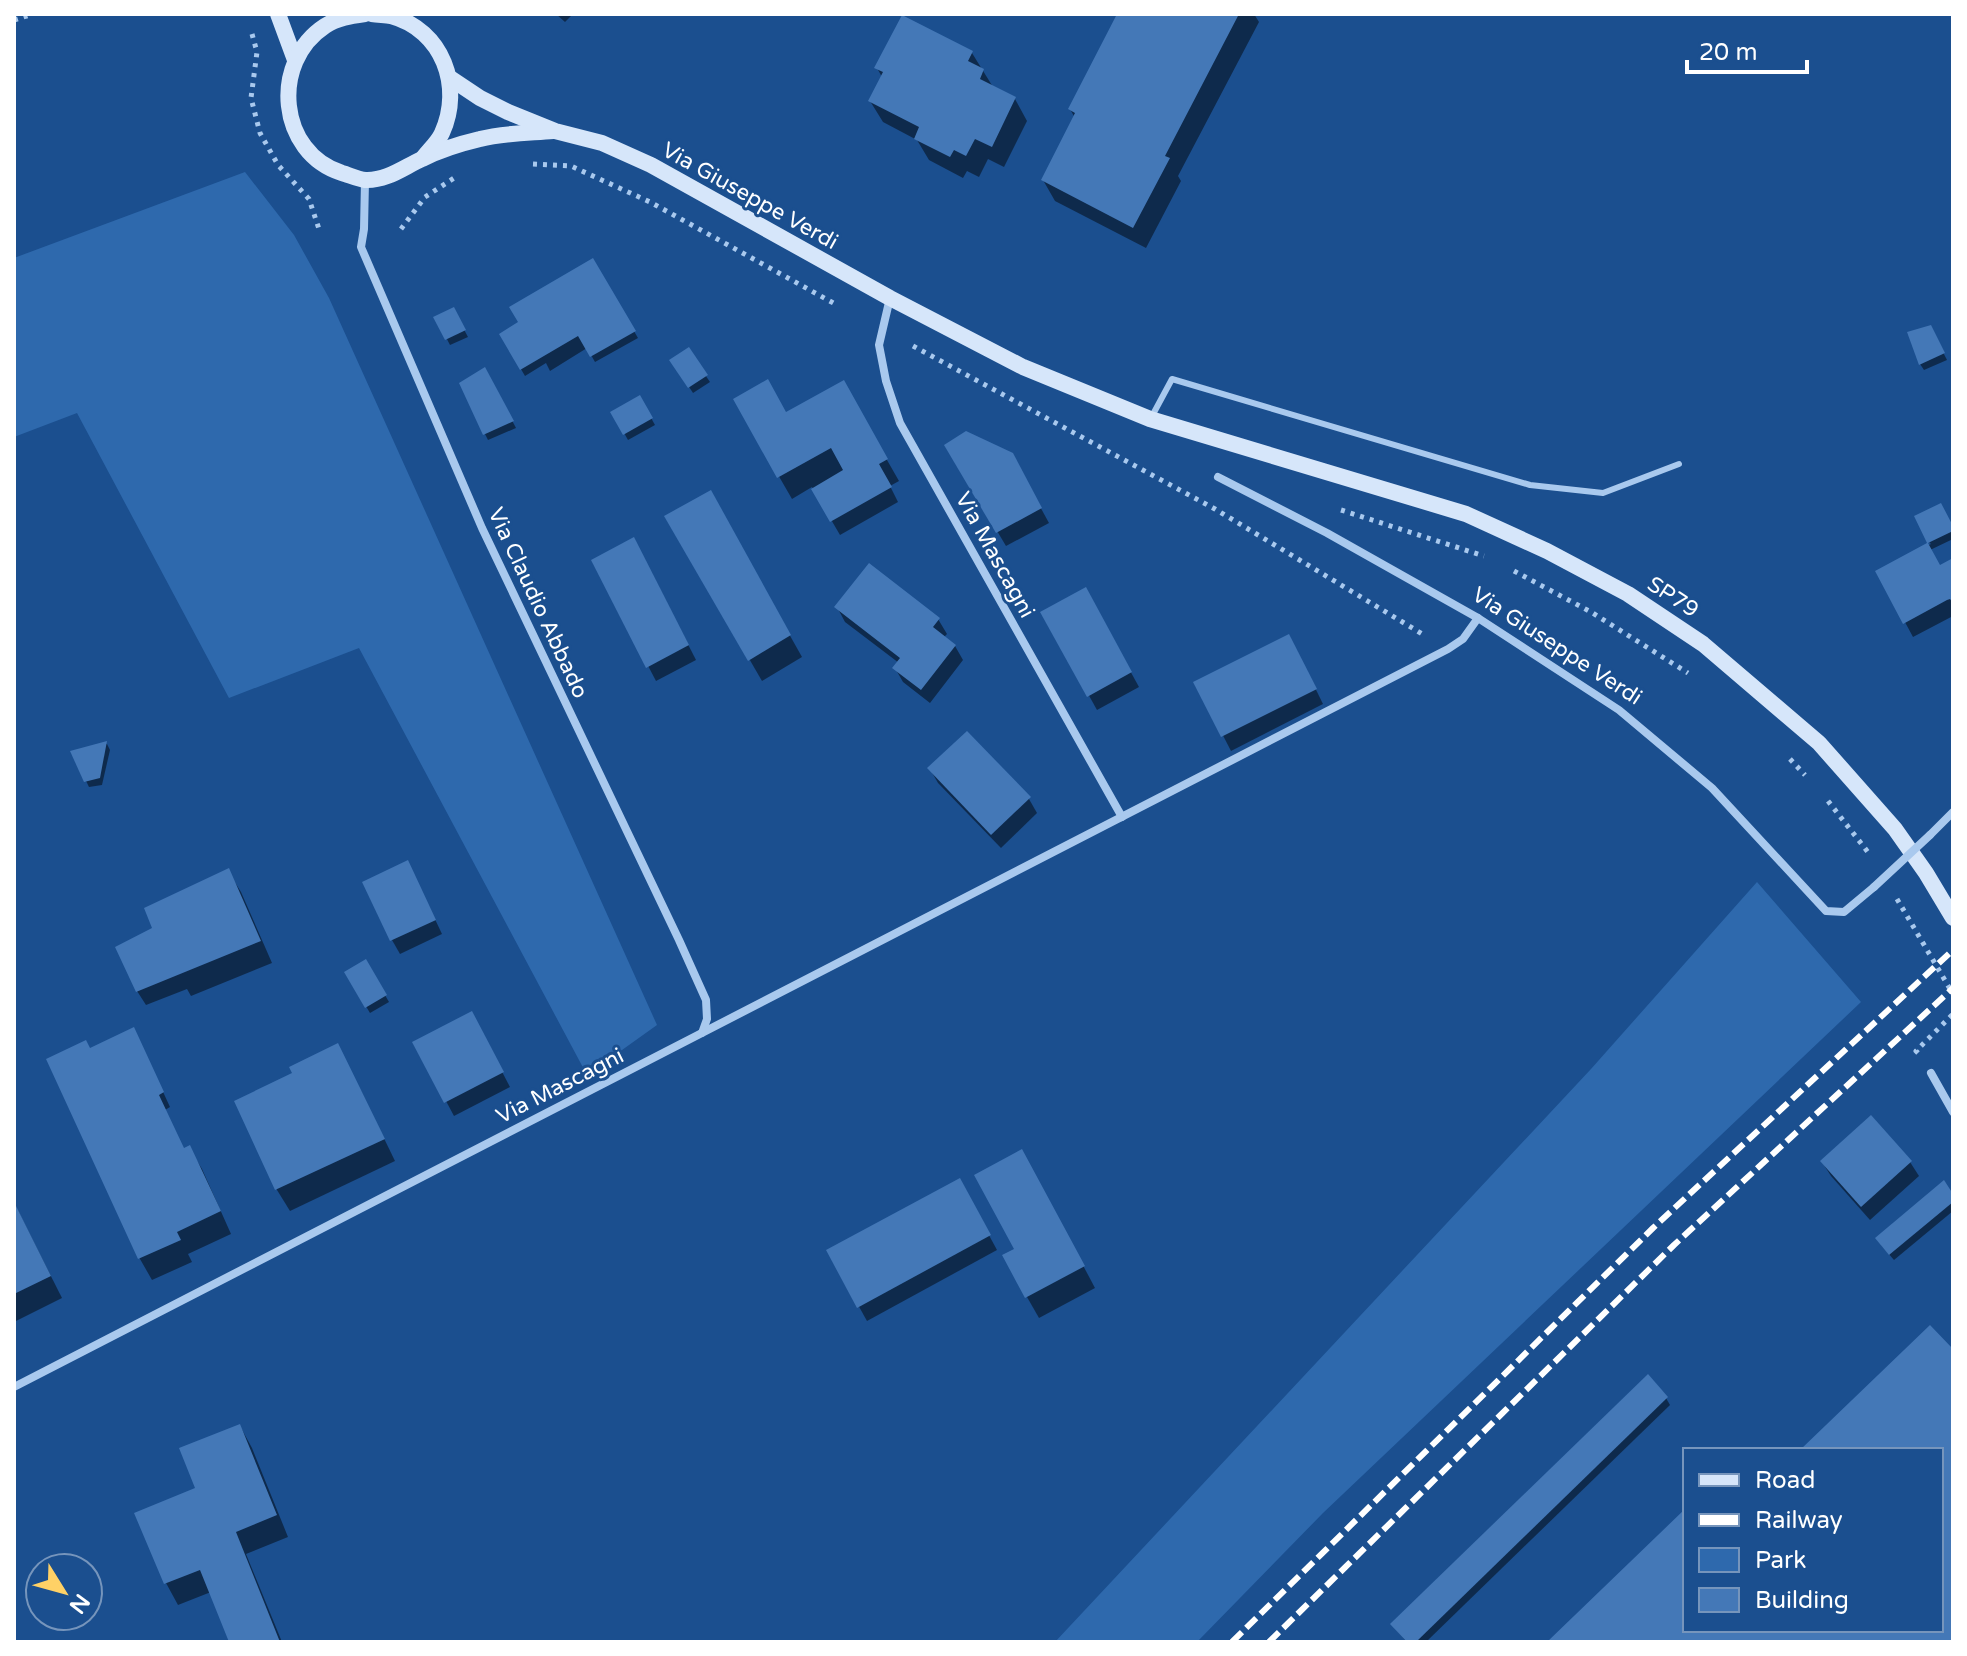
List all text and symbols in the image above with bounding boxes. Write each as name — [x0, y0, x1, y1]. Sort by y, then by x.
scale bar — [1687, 24, 1807, 74]
text: 20 m — [1699, 38, 1757, 67]
street label: Via Giuseppe Verdi — [658, 137, 842, 255]
street label: Via Mascagni — [950, 488, 1040, 622]
street label: Via Claudio Abbado — [482, 504, 594, 702]
street label: SP79 — [1642, 571, 1704, 623]
street label: Via Giuseppe Verdi — [1467, 581, 1647, 711]
street label: Via Mascagni — [492, 1043, 628, 1129]
legend — [1683, 1448, 1943, 1632]
text: Road — [1755, 1466, 1815, 1495]
text: Railway — [1755, 1506, 1843, 1535]
text: Park — [1755, 1546, 1806, 1575]
north arrow — [24, 1552, 104, 1632]
text: Building — [1755, 1586, 1849, 1615]
text: N — [63, 1589, 95, 1618]

